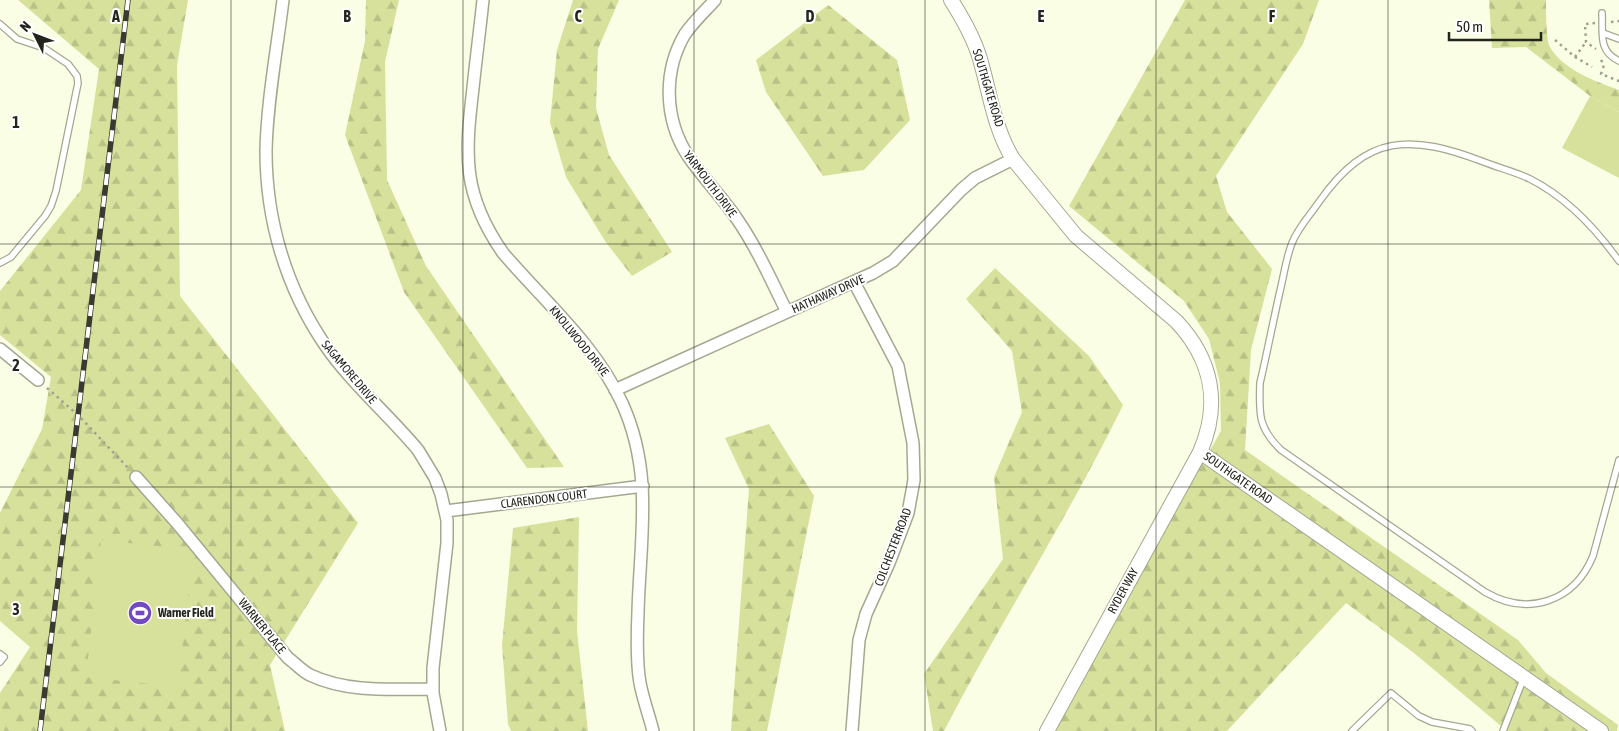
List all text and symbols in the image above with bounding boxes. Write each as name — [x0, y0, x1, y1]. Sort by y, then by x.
text: A — [111, 7, 120, 25]
text: B — [343, 7, 351, 25]
text: C — [574, 7, 582, 25]
text: D — [806, 7, 815, 25]
text: E — [1038, 7, 1045, 25]
text: F — [1269, 7, 1276, 25]
north arrow — [10, 10, 60, 60]
scale bar — [1449, 10, 1542, 42]
text: N — [17, 18, 34, 35]
text: 50 m — [1456, 18, 1483, 35]
street label: SOUTHGATE ROAD — [970, 47, 1007, 129]
text: 1 — [12, 113, 20, 131]
street label: YARMOUTH DRIVE — [681, 148, 739, 220]
street label: HATHAWAY DRIVE — [790, 272, 866, 316]
street label: KNOLLWOOD DRIVE — [546, 303, 612, 379]
street label: SAGAMORE DRIVE — [319, 338, 379, 406]
text: 2 — [12, 356, 20, 374]
street label: SOUTHGATE ROAD — [1201, 449, 1275, 507]
street label: CLARENDON COURT — [500, 487, 589, 511]
street label: COLCHESTER ROAD — [872, 506, 914, 588]
street label: RYDER WAY — [1105, 565, 1142, 616]
street label: WARNER PLACE — [235, 596, 289, 656]
text: 3 — [12, 600, 20, 618]
sports icon: Warner Field — [127, 600, 153, 626]
place label: Warner Field — [157, 606, 214, 620]

